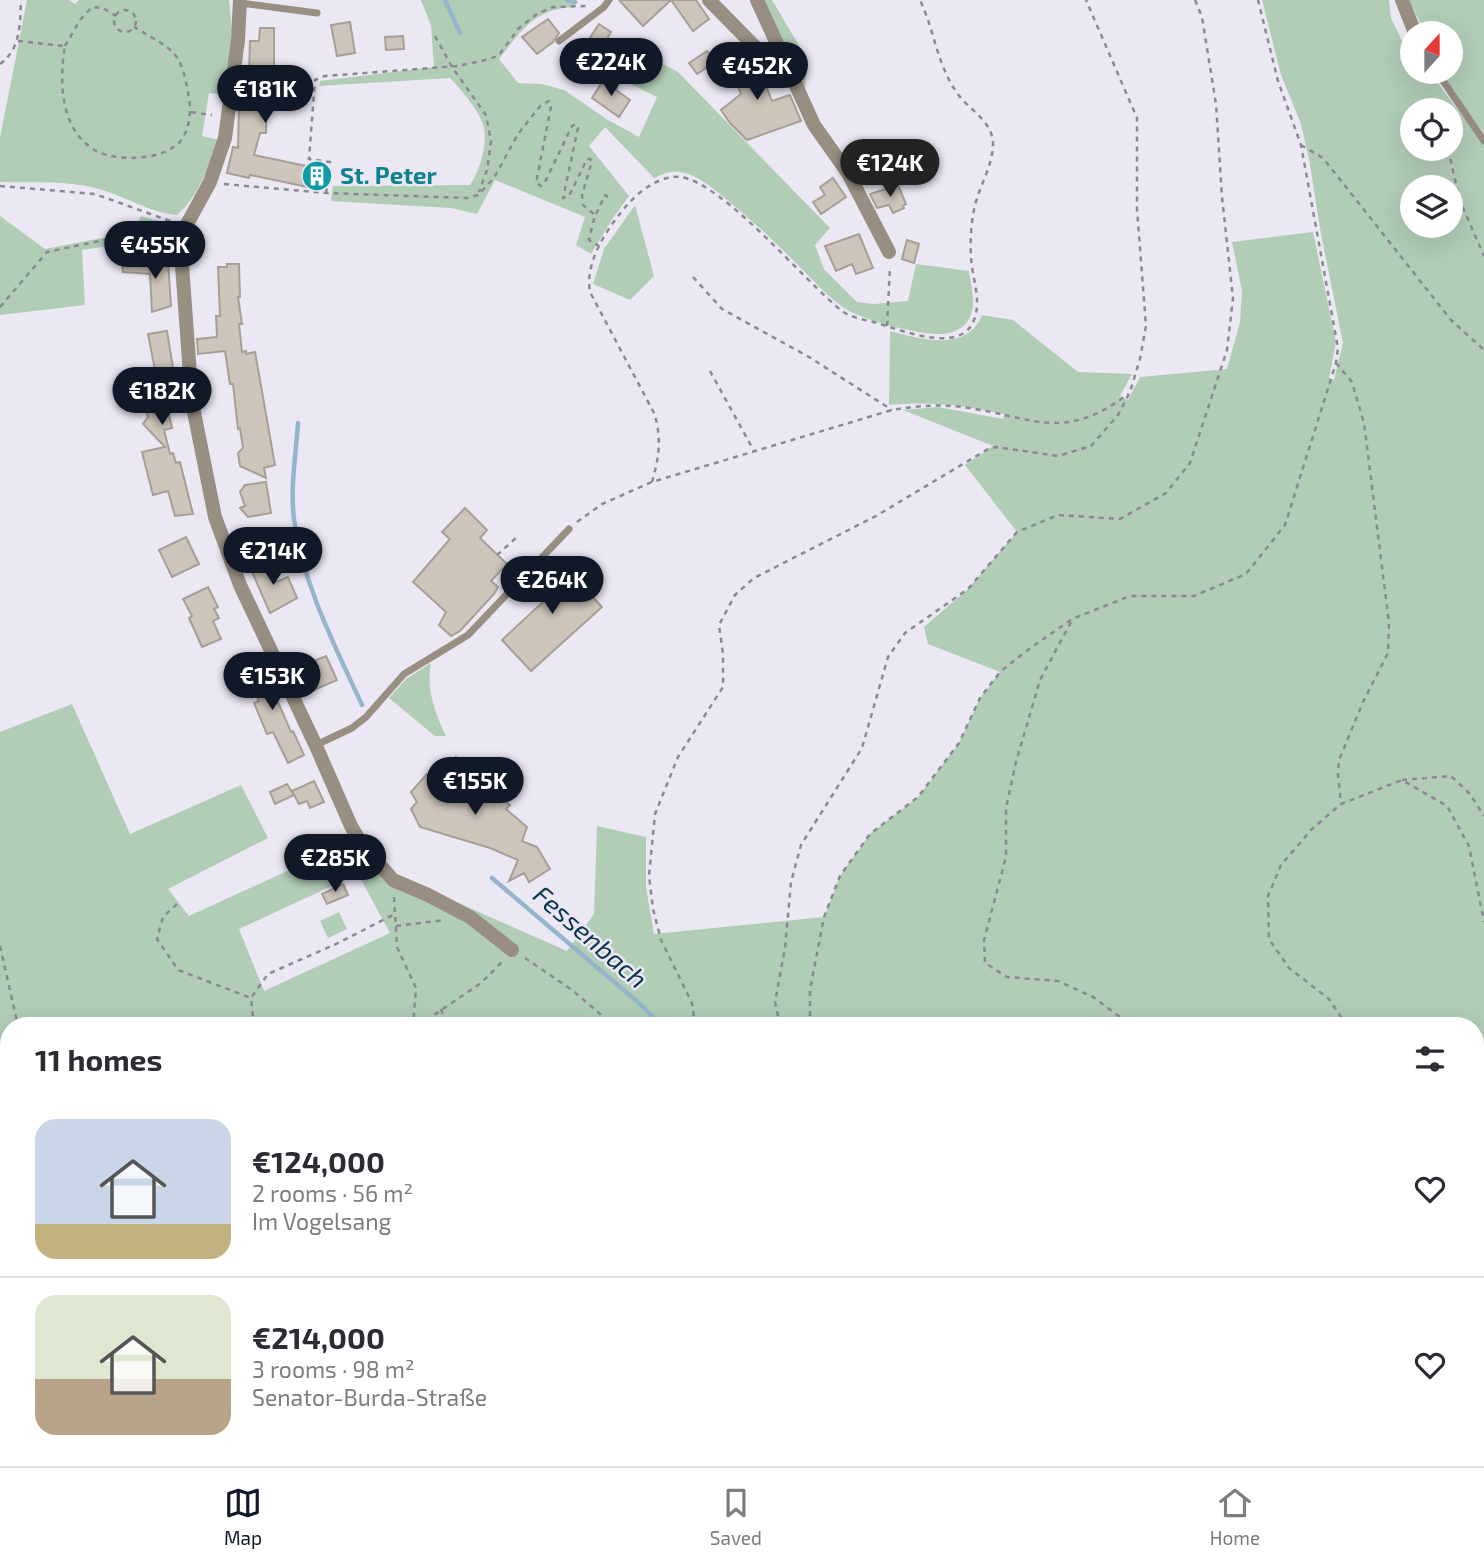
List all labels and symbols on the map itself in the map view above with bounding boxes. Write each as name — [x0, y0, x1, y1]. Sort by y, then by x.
north arrow — [1400, 21, 1463, 84]
pin: €224K — [562, 38, 660, 98]
pin: €452K — [708, 42, 806, 102]
pin: €181K — [216, 66, 314, 125]
pin: €124K — [841, 140, 939, 199]
building icon: St. Peter — [300, 159, 334, 193]
place label: St. Peter — [340, 160, 438, 189]
pin: €455K — [106, 222, 204, 281]
pin: €182K — [113, 368, 211, 427]
pin: €214K — [224, 528, 322, 587]
pin: €264K — [503, 556, 601, 616]
pin: €153K — [223, 652, 321, 712]
pin: €155K — [426, 758, 524, 817]
pin: €285K — [286, 834, 384, 894]
water label: Fessenbach — [528, 878, 654, 994]

